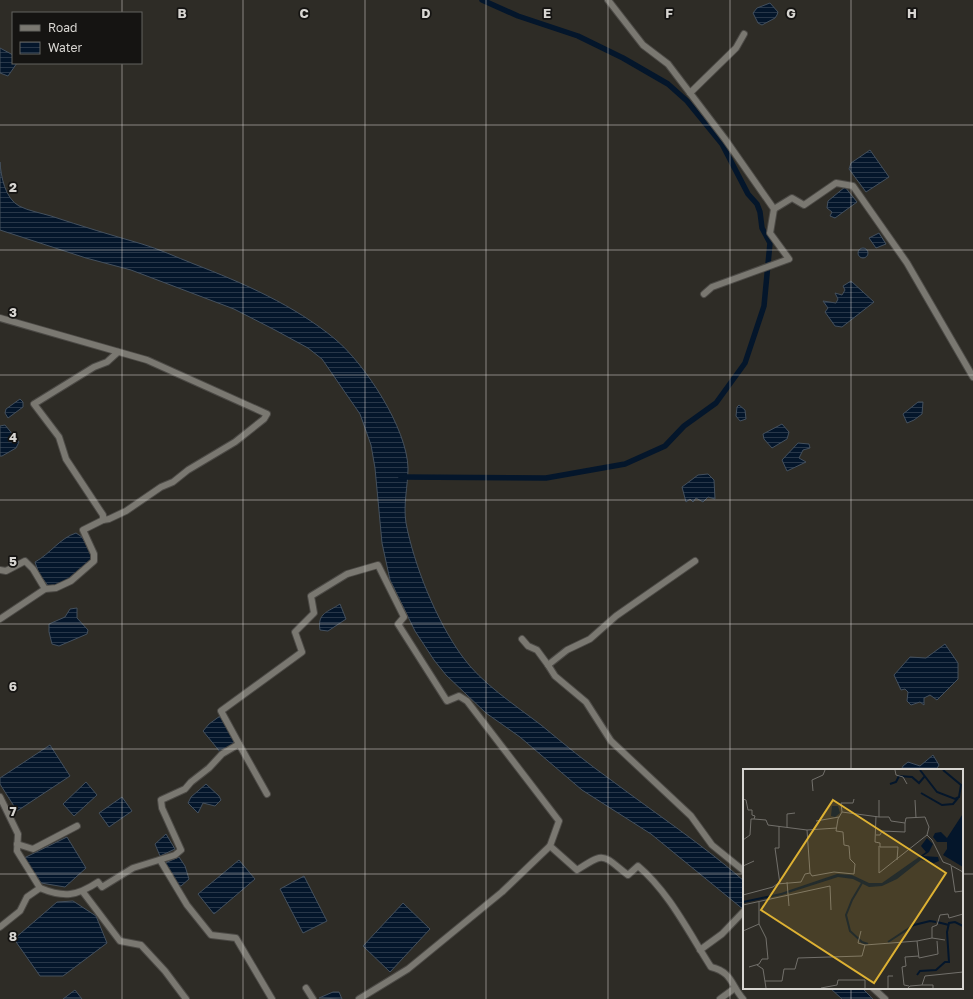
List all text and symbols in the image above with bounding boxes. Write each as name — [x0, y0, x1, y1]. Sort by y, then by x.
text: B — [177, 5, 187, 21]
text: C — [299, 5, 309, 21]
text: D — [421, 5, 431, 21]
text: E — [543, 5, 551, 21]
text: F — [665, 5, 673, 21]
text: G — [786, 5, 796, 21]
text: H — [907, 5, 917, 21]
legend — [12, 12, 142, 64]
text: Road — [48, 20, 77, 35]
text: Water — [48, 40, 82, 55]
text: 2 — [9, 179, 17, 195]
text: 3 — [9, 304, 17, 320]
text: 4 — [9, 429, 17, 445]
text: 5 — [9, 553, 17, 569]
text: 6 — [9, 678, 17, 694]
inset map — [743, 769, 963, 989]
text: 7 — [9, 803, 17, 819]
text: 8 — [9, 928, 17, 944]

